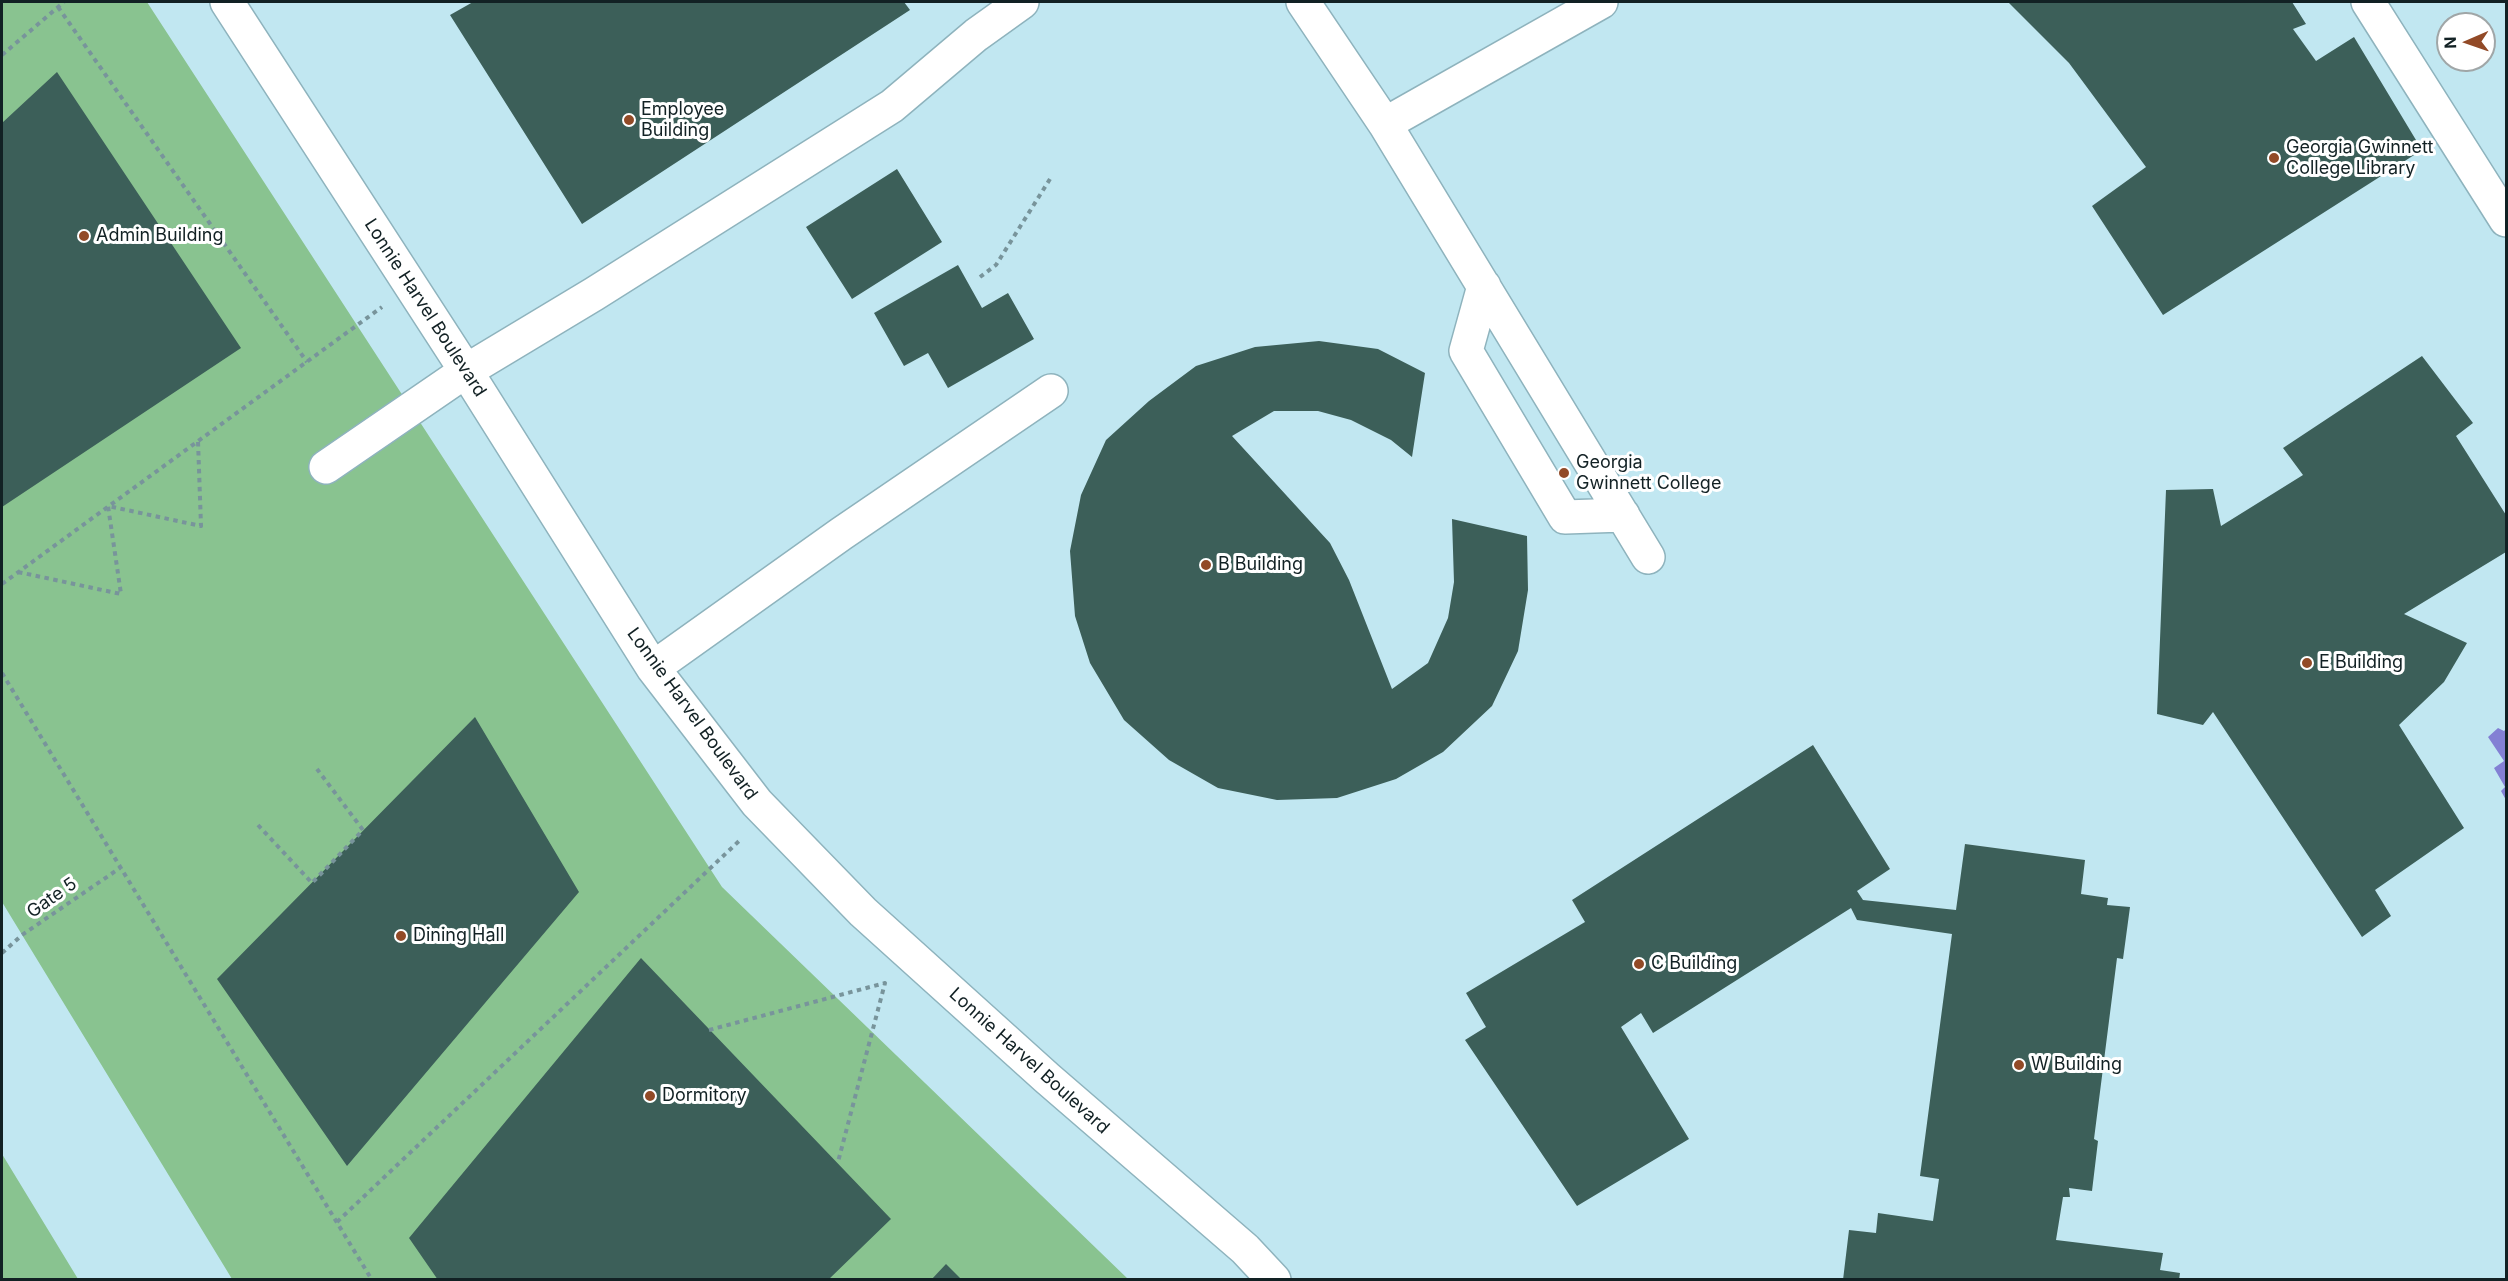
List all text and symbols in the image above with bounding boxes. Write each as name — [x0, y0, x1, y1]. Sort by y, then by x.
north arrow — [2436, 12, 2496, 72]
text: N — [2440, 36, 2460, 49]
place label: Employee Building — [641, 99, 724, 142]
marker: Employee Building — [622, 113, 636, 127]
place label: Georgia Gwinnett College Library — [2286, 137, 2433, 180]
marker: Georgia Gwinnett College Library — [2267, 151, 2281, 165]
street label: Lonnie Harvel Boulevard — [359, 215, 491, 401]
place label: Admin Building — [96, 225, 223, 247]
marker: Admin Building — [77, 229, 91, 243]
place label: Georgia Gwinnett College — [1576, 452, 1721, 494]
marker: Georgia Gwinnett College — [1557, 466, 1571, 480]
place label: B Building — [1218, 554, 1303, 576]
marker: B Building — [1199, 558, 1213, 572]
street label: Lonnie Harvel Boulevard — [622, 624, 762, 804]
place label: E Building — [2319, 652, 2403, 674]
marker: E Building — [2300, 656, 2314, 670]
street label: Gate 5 — [23, 873, 81, 923]
place label: Dining Hall — [413, 925, 504, 947]
marker: Dining Hall — [394, 929, 408, 943]
place label: C Building — [1651, 953, 1737, 975]
marker: C Building — [1632, 957, 1646, 971]
street label: Lonnie Harvel Boulevard — [945, 983, 1113, 1139]
place label: W Building — [2031, 1054, 2122, 1076]
marker: W Building — [2012, 1058, 2026, 1072]
place label: Dormitory — [662, 1085, 747, 1107]
marker: Dormitory — [643, 1089, 657, 1103]

